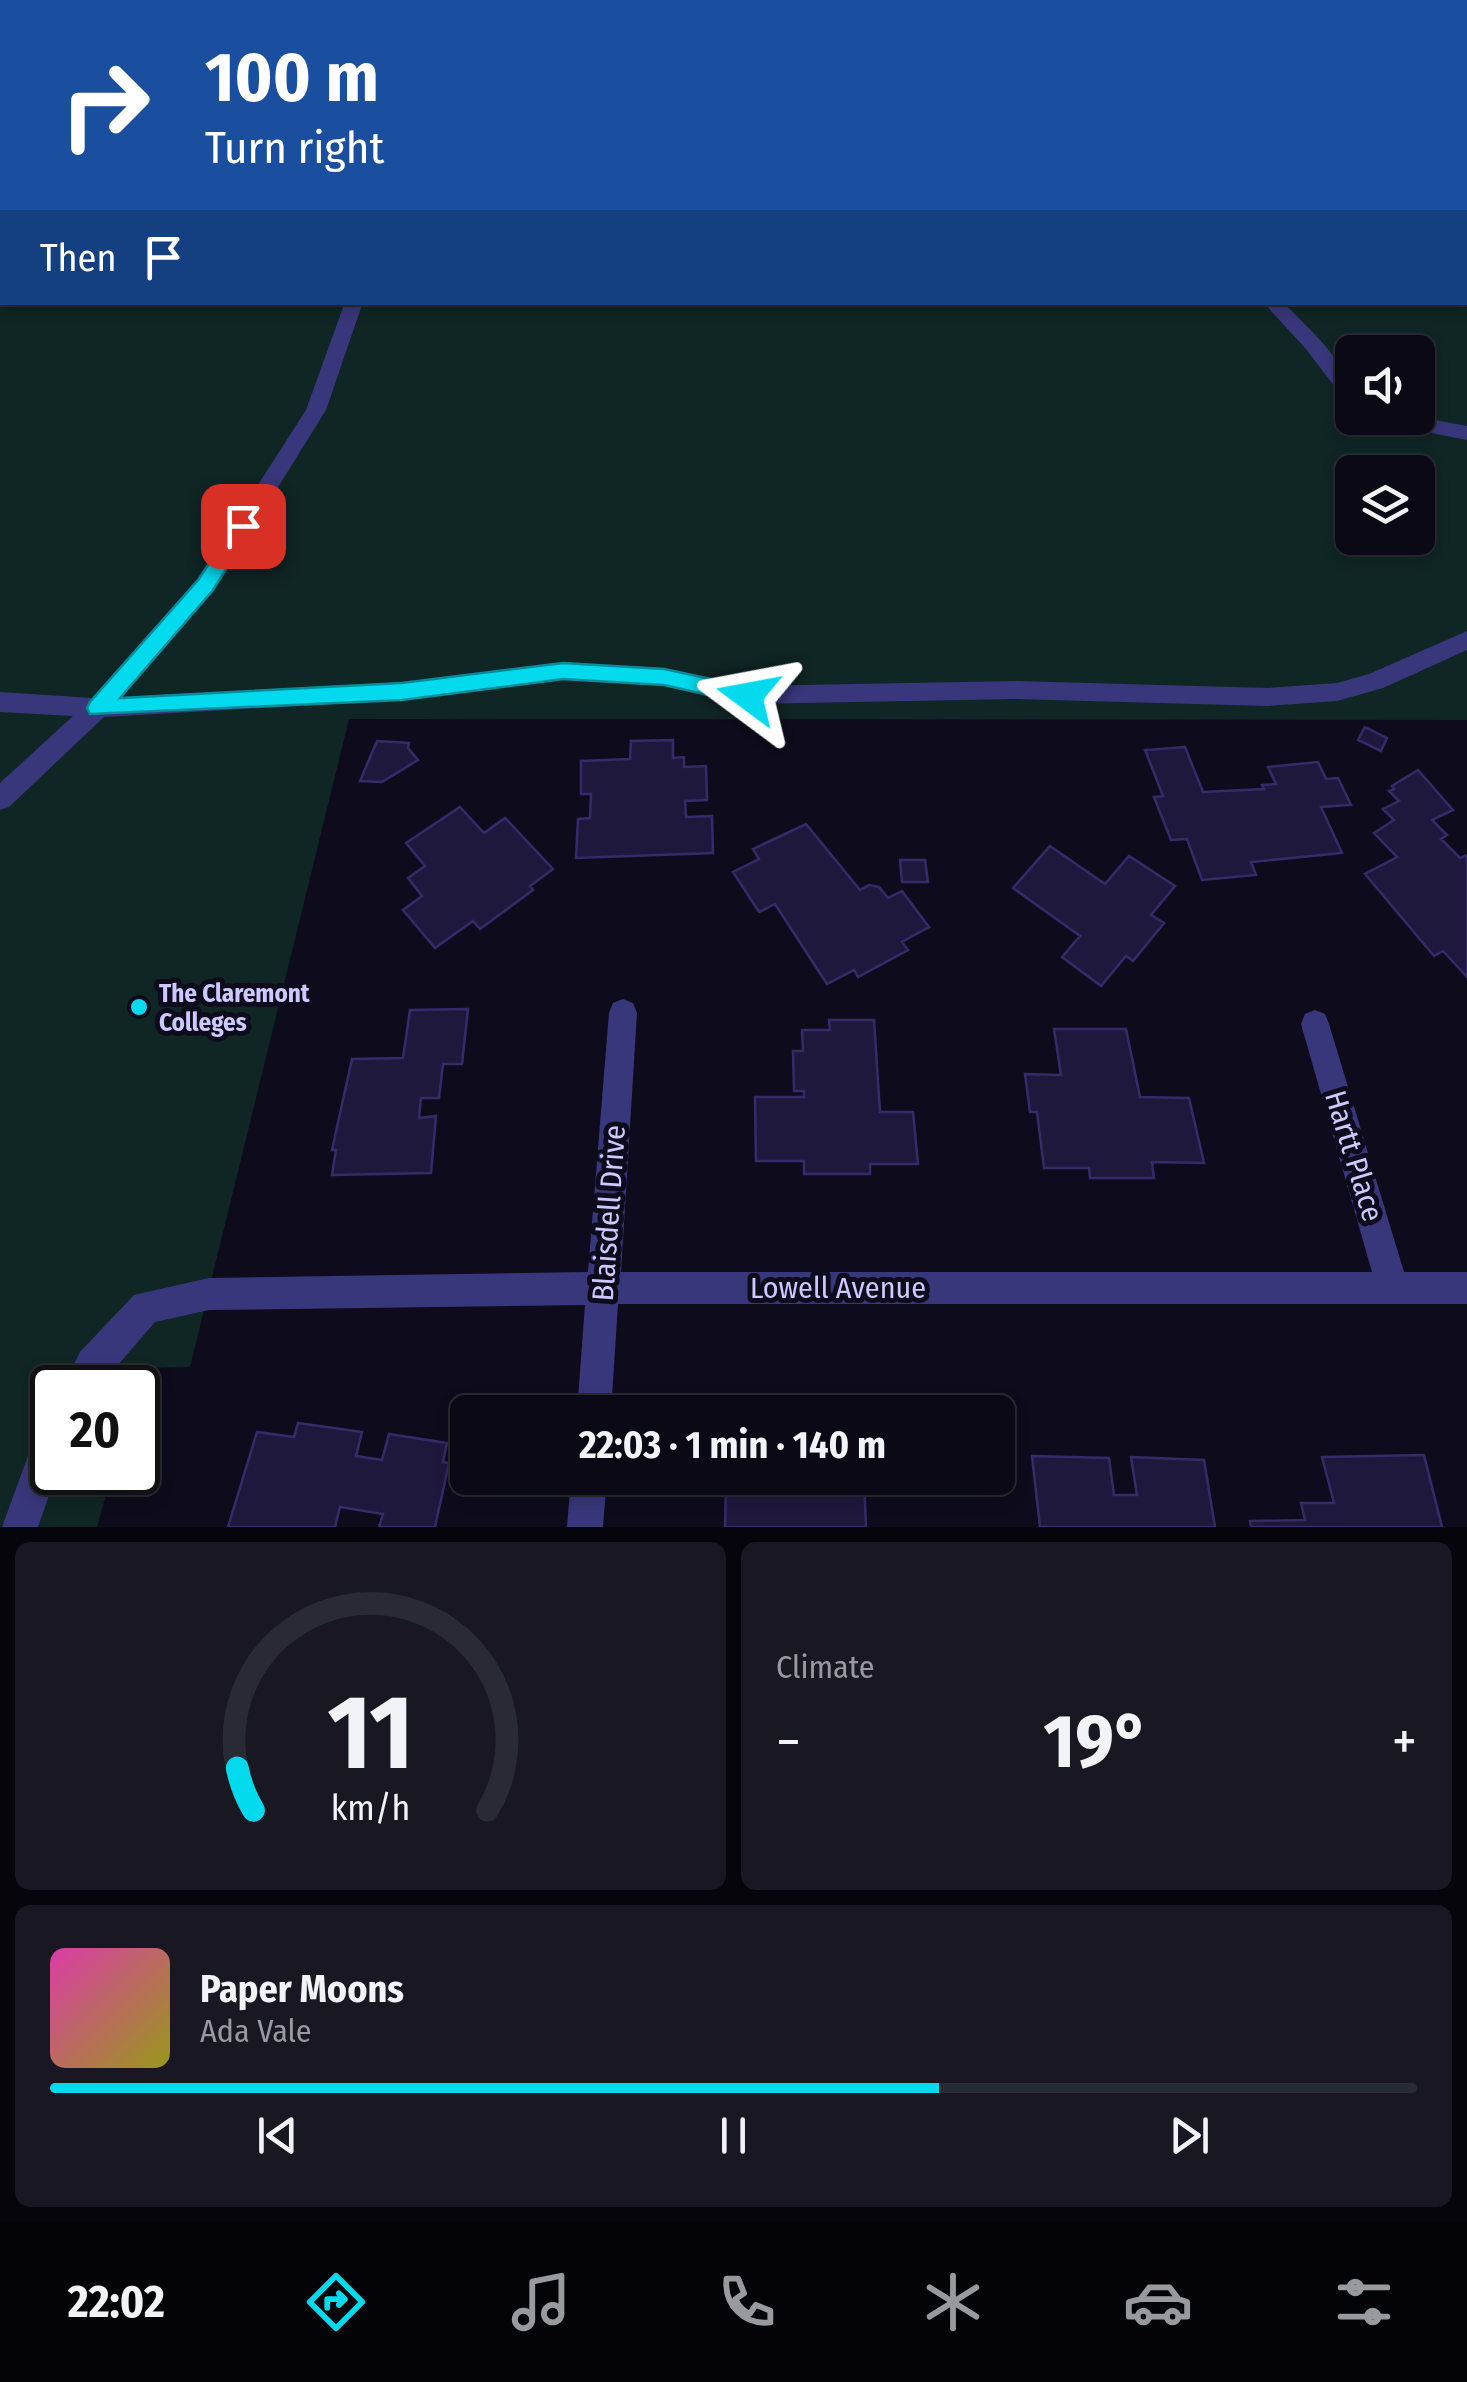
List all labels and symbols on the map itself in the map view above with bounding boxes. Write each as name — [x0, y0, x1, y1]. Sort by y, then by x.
pin — [201, 484, 286, 569]
position arrow — [696, 644, 800, 748]
place label: The Claremont Colleges — [159, 979, 311, 1038]
marker: The Claremont Colleges — [128, 996, 150, 1018]
street label: Hartt Place — [1317, 1086, 1391, 1226]
street label: Blaisdell Drive — [585, 1124, 633, 1302]
street label: Lowell Avenue — [750, 1270, 926, 1306]
speed limit sign: 20 — [30, 1365, 160, 1495]

